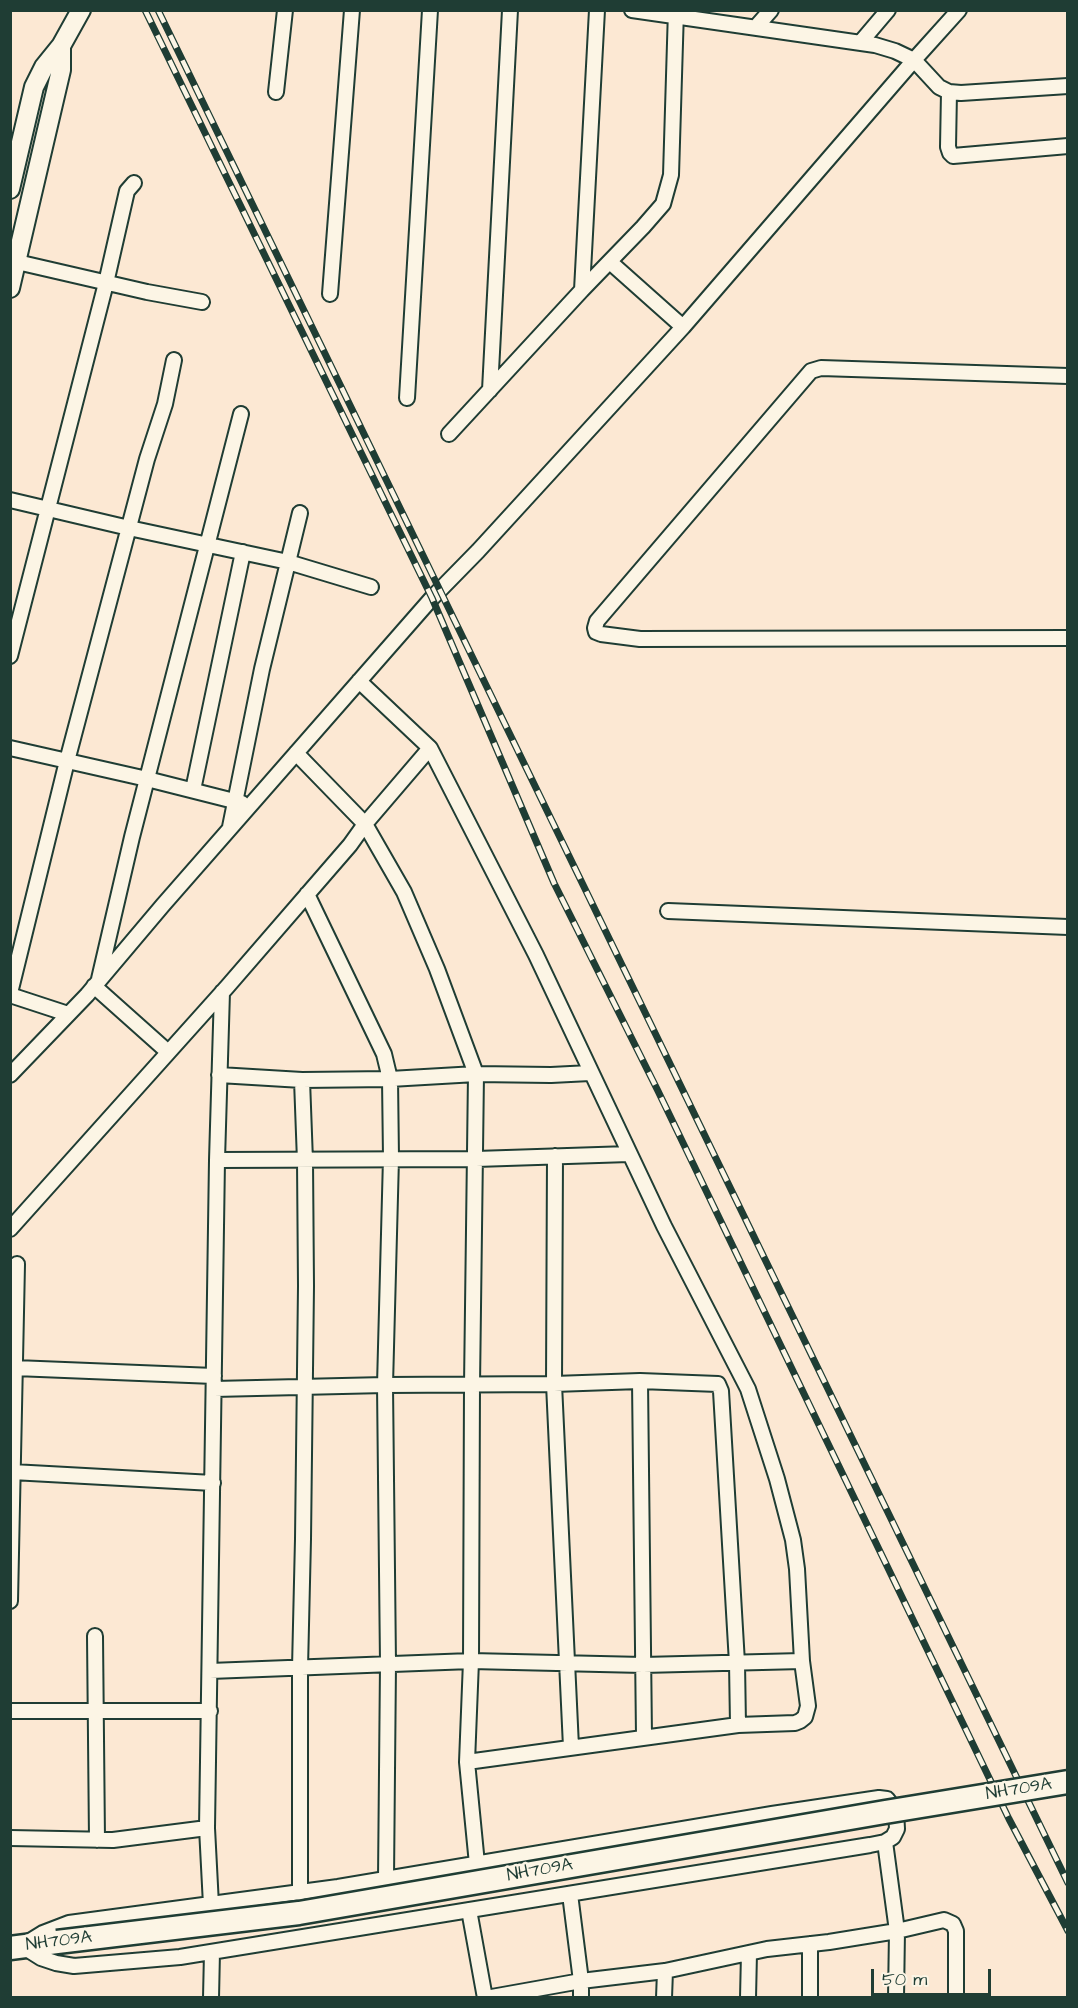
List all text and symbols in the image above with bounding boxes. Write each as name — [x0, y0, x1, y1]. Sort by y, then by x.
street label: NH709A — [985, 1774, 1053, 1806]
street label: NH709A — [505, 1855, 575, 1887]
street label: NH709A — [25, 1927, 93, 1957]
scale bar — [874, 1957, 994, 1995]
text: 50 m — [882, 1967, 927, 1992]

